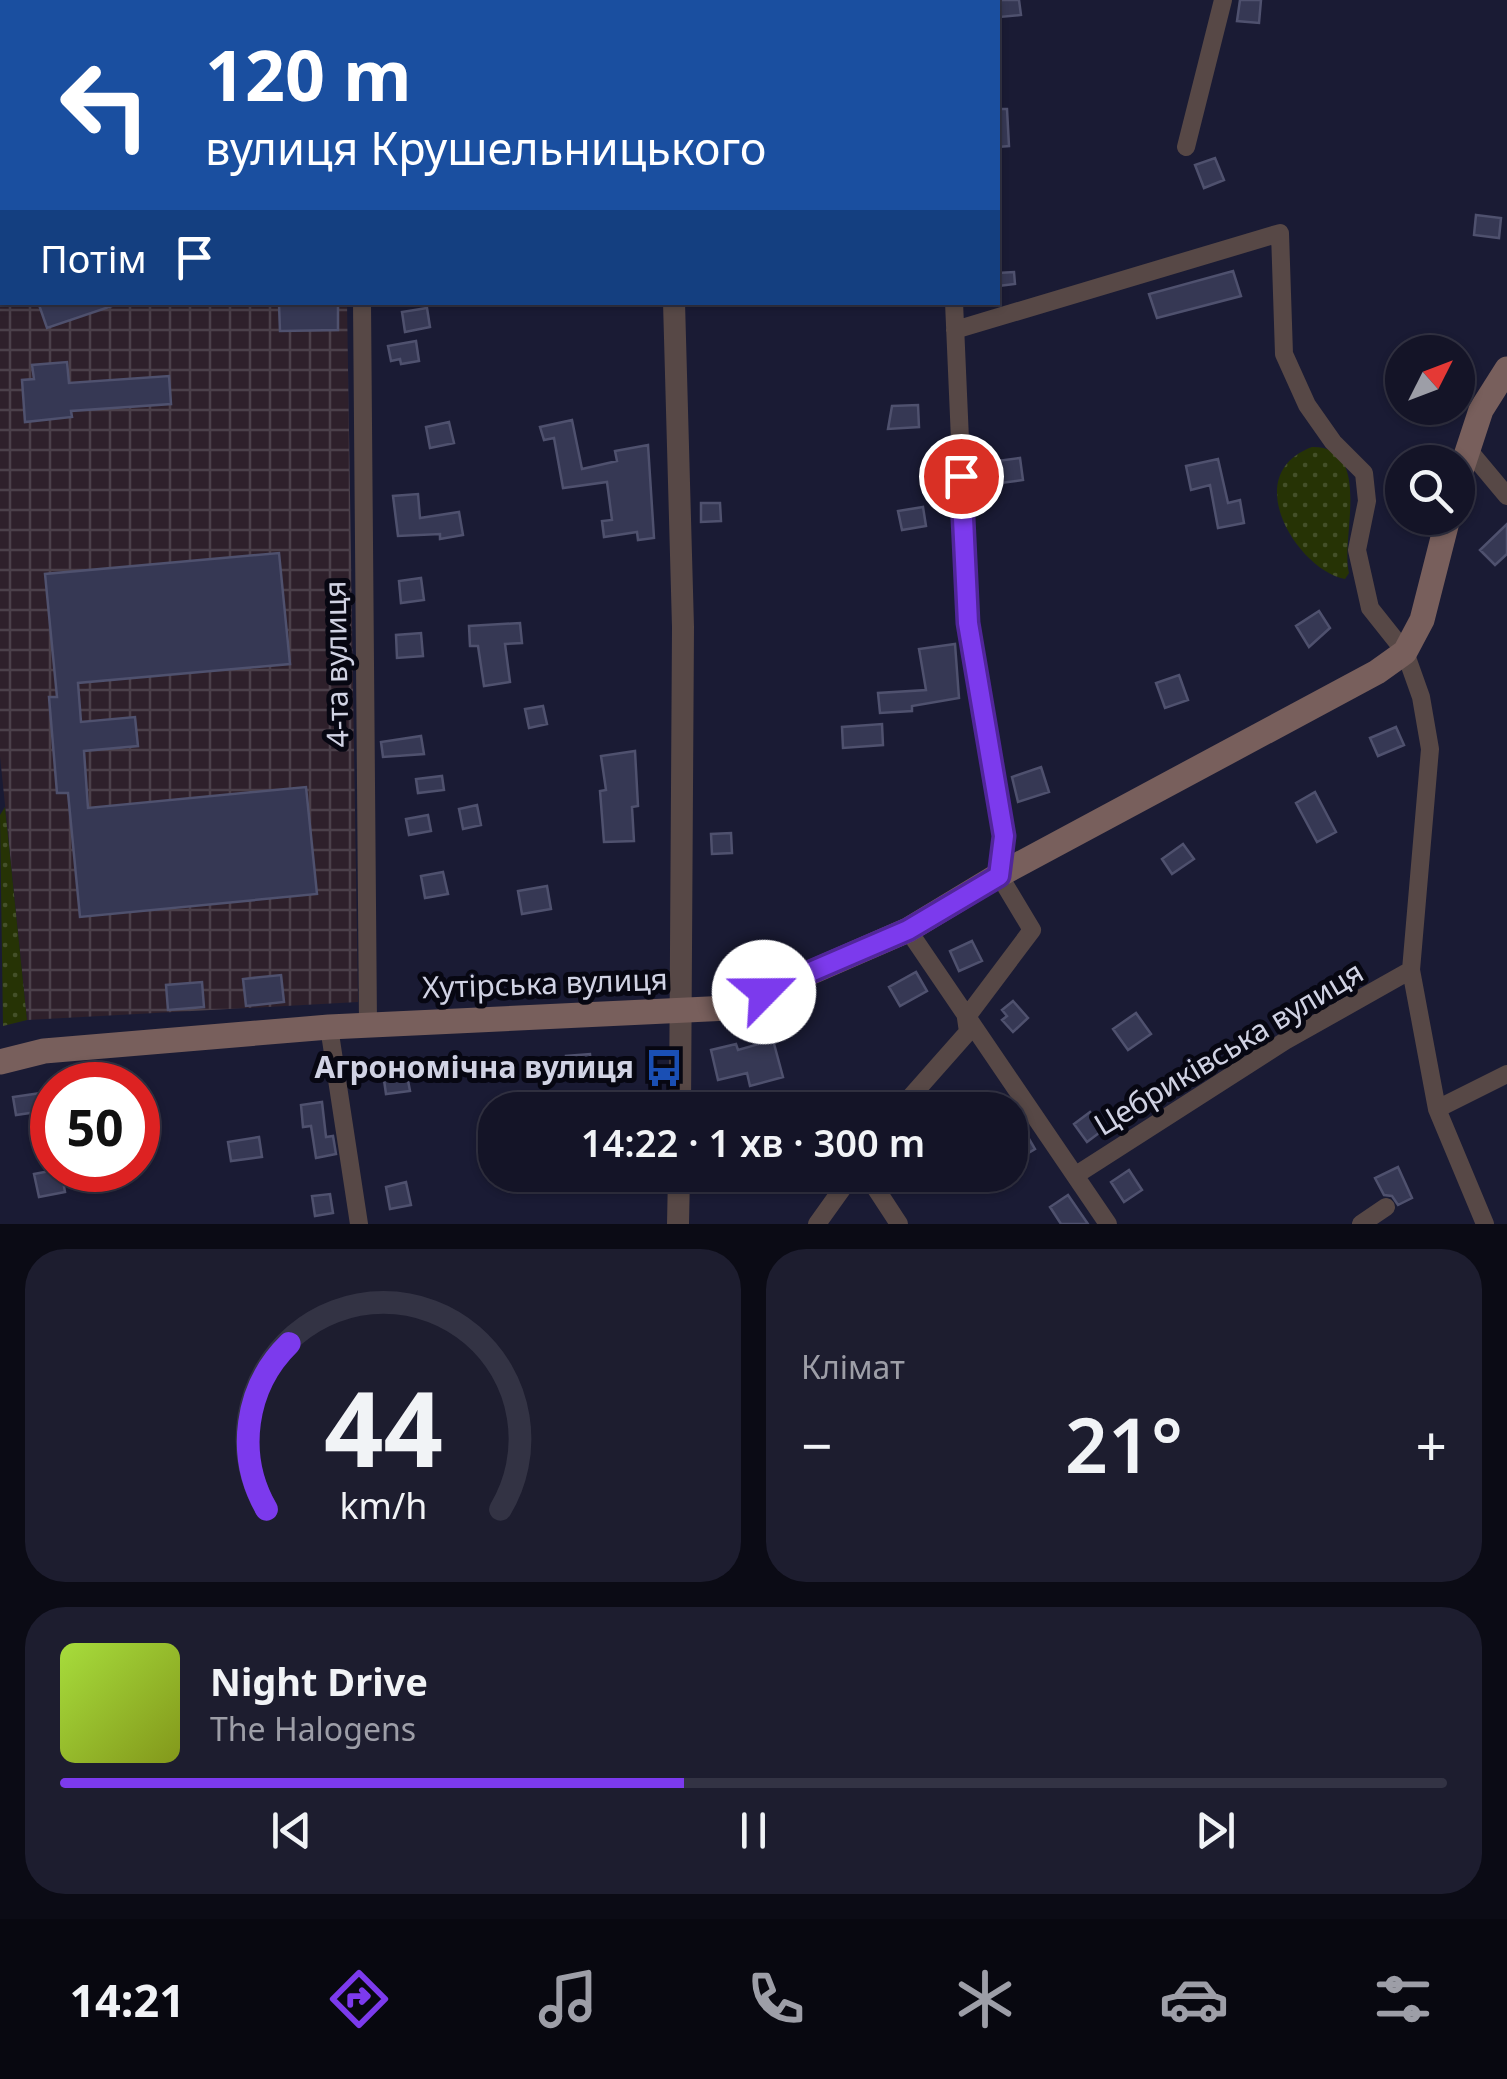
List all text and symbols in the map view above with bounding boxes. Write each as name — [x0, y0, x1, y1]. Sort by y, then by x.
text: 120 m — [205, 26, 412, 122]
icon: left — [40, 40, 170, 170]
text: вулиця Крушельницького — [205, 117, 767, 178]
icon: arrive — [167, 230, 222, 285]
text: Потім — [40, 232, 147, 284]
north arrow — [1385, 335, 1475, 425]
map controls — [1385, 335, 1475, 535]
pin — [919, 434, 1004, 519]
button: search — [1385, 445, 1475, 535]
icon: arrive — [934, 449, 989, 504]
street label: 4-та вулиця — [314, 580, 357, 748]
position arrow — [712, 940, 816, 1044]
street label: Цебриківська вулиця — [1086, 951, 1371, 1144]
street label: Хутірська вулиця — [421, 958, 668, 1007]
place label: Агрономічна вулиця — [314, 1046, 634, 1087]
bus stop icon: Агрономічна вулиця — [643, 1047, 685, 1089]
speed limit sign: 50 — [30, 1062, 160, 1192]
text: 14:22 · 1 хв · 300 m — [581, 1116, 925, 1168]
text: Клімат — [801, 1345, 905, 1388]
text: 44 — [324, 1356, 442, 1497]
text: 21° — [1065, 1393, 1183, 1495]
text: − — [801, 1407, 832, 1482]
text: + — [1416, 1407, 1447, 1482]
text: km/h — [339, 1481, 427, 1529]
text: Night Drive — [210, 1655, 428, 1707]
text: The Halogens — [210, 1707, 416, 1750]
icon: previous — [264, 1803, 319, 1858]
icon: pause — [726, 1803, 781, 1858]
icon: next — [1188, 1803, 1243, 1858]
icon: directions — [324, 1964, 394, 2034]
icon: music — [533, 1964, 603, 2034]
icon: phone — [741, 1964, 811, 2034]
icon: climate — [950, 1964, 1020, 2034]
icon: car — [1159, 1964, 1229, 2034]
icon: filters — [1368, 1964, 1438, 2034]
text: 14:21 — [69, 1969, 185, 2030]

